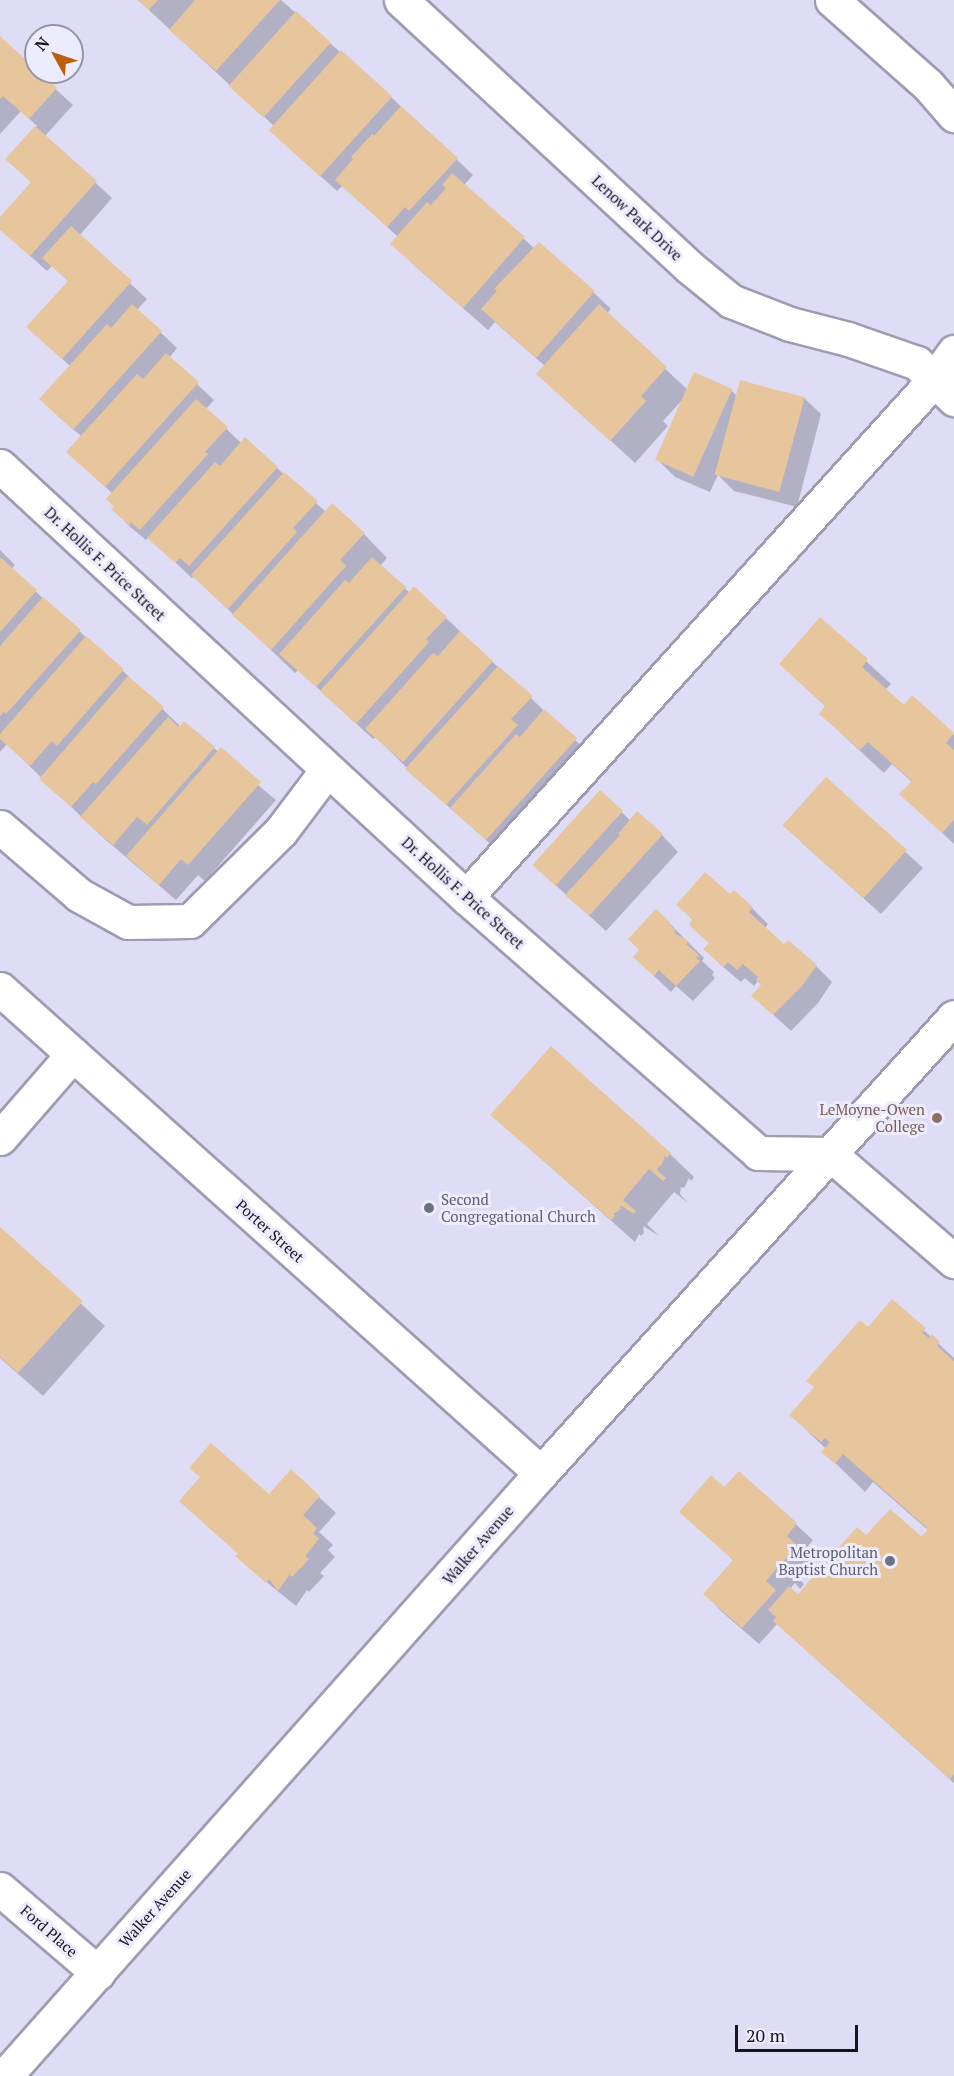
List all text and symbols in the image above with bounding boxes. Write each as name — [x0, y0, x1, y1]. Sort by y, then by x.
north arrow — [24, 24, 84, 84]
text: N — [29, 32, 54, 55]
street label: Lenow Park Drive — [588, 172, 686, 264]
street label: Dr. Hollis F. Price Street — [40, 503, 170, 625]
street label: Dr. Hollis F. Price Street — [398, 833, 528, 953]
place label: LeMoyne-Owen College — [819, 1100, 925, 1135]
marker: LeMoyne-Owen College — [930, 1111, 944, 1125]
place label: Second Congregational Church — [441, 1190, 596, 1225]
street label: Porter Street — [232, 1196, 308, 1266]
marker: Second Congregational Church — [422, 1201, 436, 1215]
street label: Walker Avenue — [439, 1502, 517, 1588]
place label: Metropolitan Baptist Church — [778, 1543, 878, 1578]
marker: Metropolitan Baptist Church — [883, 1554, 897, 1568]
street label: Walker Avenue — [115, 1865, 195, 1951]
street label: Ford Place — [17, 1901, 81, 1961]
scale bar — [738, 2013, 861, 2051]
text: 20 m — [746, 2023, 785, 2047]

